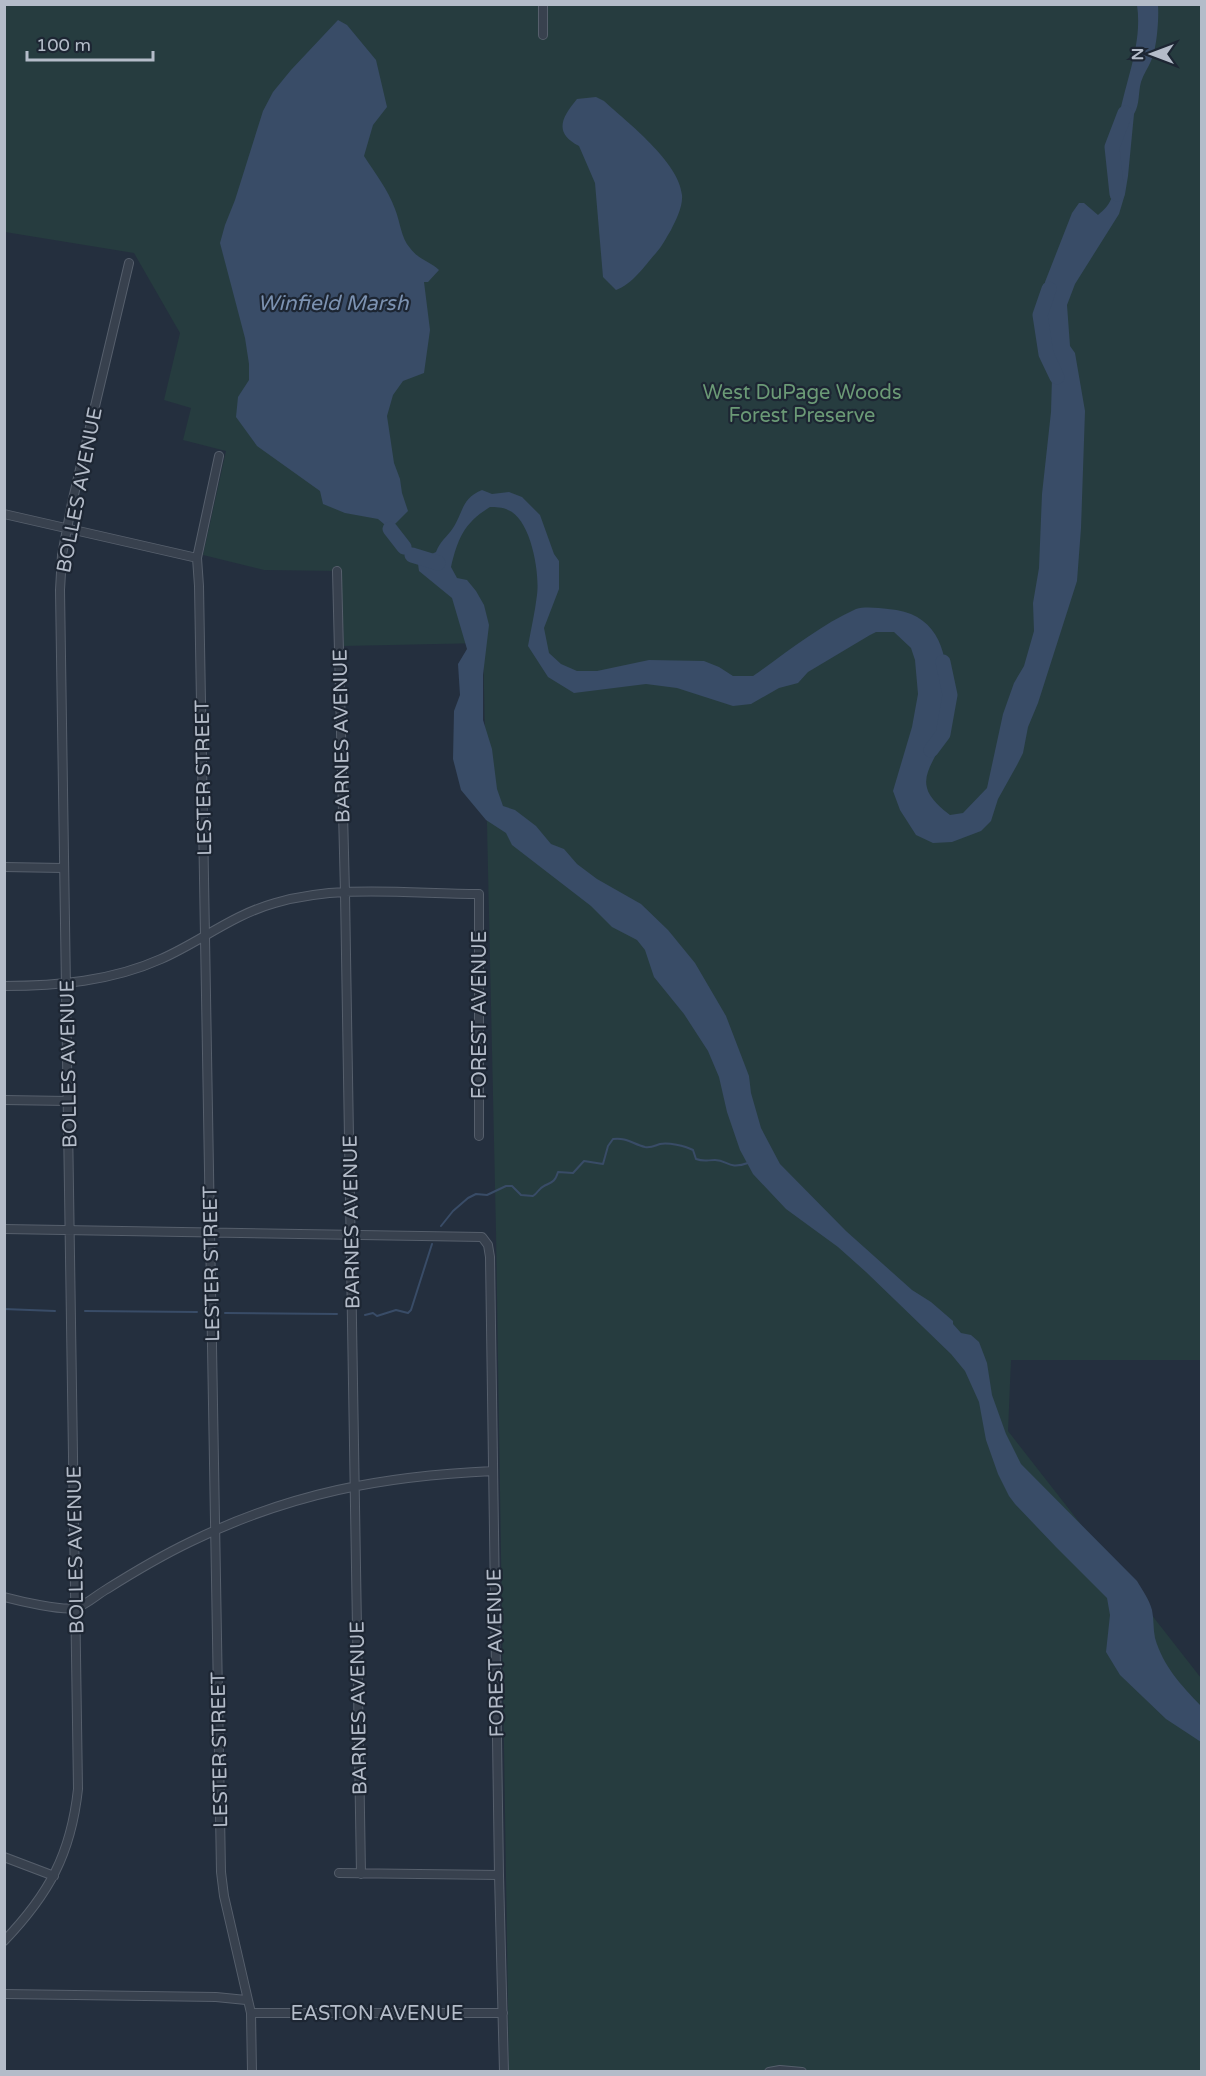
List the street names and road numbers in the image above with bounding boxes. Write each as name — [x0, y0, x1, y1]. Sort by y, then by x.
street label: BOLLES AVENUE — [52, 405, 108, 575]
street label: BARNES AVENUE — [328, 649, 356, 823]
street label: LESTER STREET — [191, 700, 217, 856]
street label: FOREST AVENUE — [468, 931, 492, 1099]
street label: BOLLES AVENUE — [56, 980, 82, 1148]
street label: BARNES AVENUE — [338, 1135, 366, 1309]
street label: LESTER STREET — [199, 1186, 225, 1342]
street label: BOLLES AVENUE — [63, 1466, 89, 1634]
street label: FOREST AVENUE — [483, 1568, 509, 1737]
street label: BARNES AVENUE — [345, 1621, 373, 1795]
street label: LESTER STREET — [207, 1672, 233, 1828]
street label: EASTON AVENUE — [290, 2002, 464, 2026]

